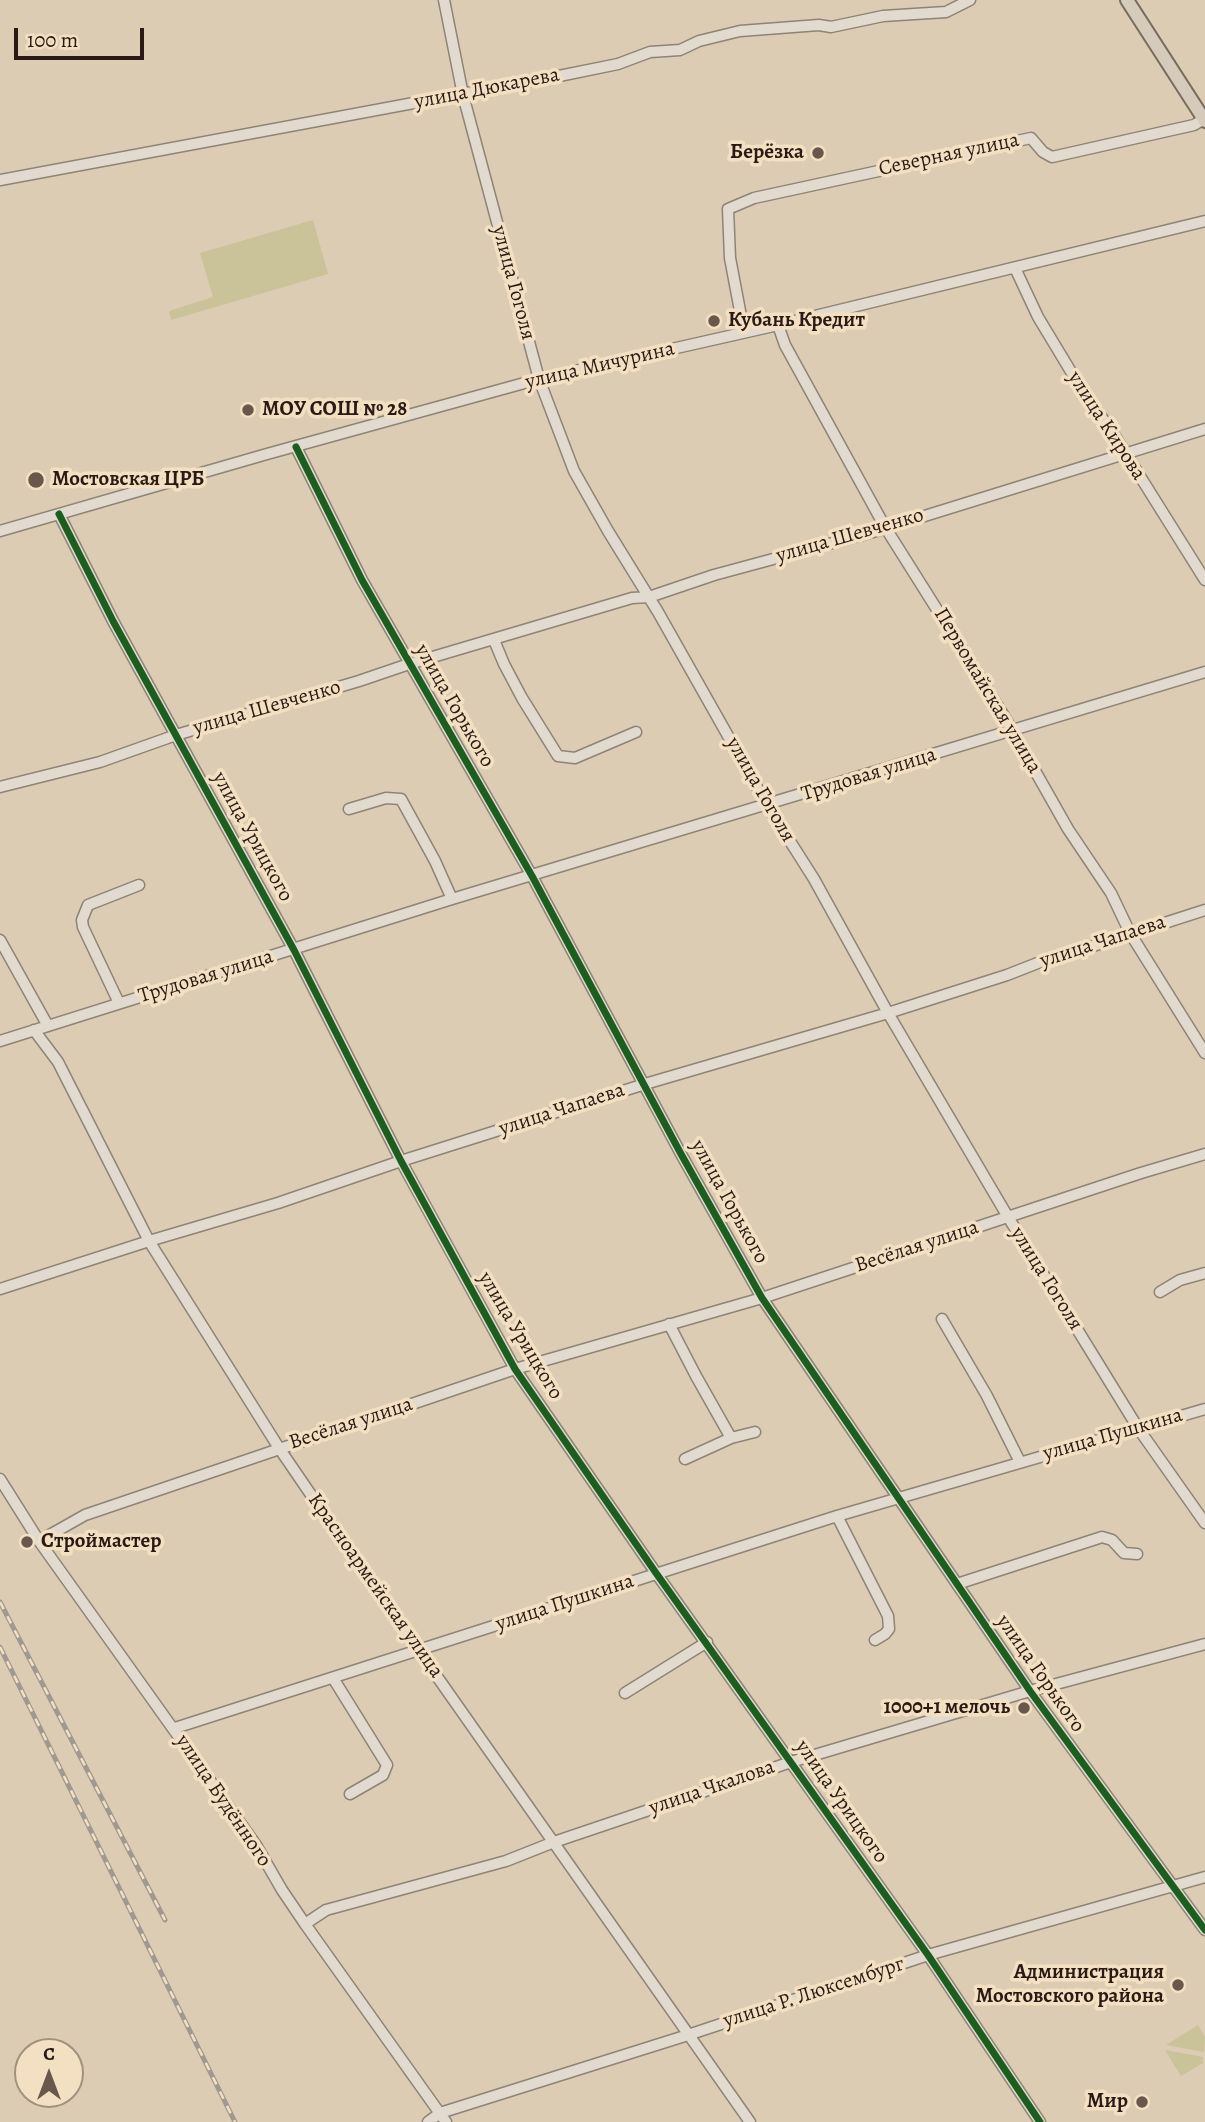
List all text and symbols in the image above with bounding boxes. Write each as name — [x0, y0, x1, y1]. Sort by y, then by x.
scale bar — [18, 14, 147, 58]
text: 100 m — [27, 26, 78, 54]
street label: улица Дюкарева — [412, 63, 562, 115]
street label: Северная улица — [877, 128, 1021, 182]
place label: Берёзка — [730, 140, 804, 166]
marker: Берёзка — [810, 145, 826, 161]
street label: улица Гоголя — [486, 223, 540, 343]
place label: Кубань Кредит — [728, 308, 865, 334]
marker: Кубань Кредит — [706, 313, 722, 329]
street label: улица Мичурина — [523, 337, 677, 395]
street label: улица Кирова — [1061, 367, 1151, 485]
place label: МОУ СОШ № 28 — [262, 397, 407, 423]
marker: МОУ СОШ № 28 — [240, 402, 256, 418]
place label: Мостовская ЦРБ — [52, 467, 205, 493]
marker: Мостовская ЦРБ — [26, 470, 46, 490]
street label: улица Шевченко — [773, 503, 927, 569]
street label: Первомайская улица — [928, 604, 1046, 778]
street label: улица Горького — [409, 640, 499, 772]
street label: улица Шевченко — [190, 675, 344, 741]
street label: улица Гоголя — [720, 733, 800, 847]
street label: Трудовая улица — [799, 743, 939, 807]
street label: улица Урицкого — [206, 768, 298, 906]
street label: улица Чапаева — [1037, 910, 1169, 974]
street label: Трудовая улица — [136, 945, 276, 1009]
street label: улица Чапаева — [496, 1078, 628, 1142]
street label: улица Горького — [685, 1136, 773, 1268]
street label: Весёлая улица — [852, 1215, 982, 1279]
street label: улица Гоголя — [1004, 1223, 1088, 1335]
street label: улица Урицкого — [472, 1268, 568, 1404]
street label: Весёлая улица — [286, 1392, 416, 1456]
street label: улица Пушкина — [1040, 1403, 1186, 1467]
street label: Красноармейская улица — [302, 1489, 448, 1683]
place label: Строймастер — [41, 1529, 162, 1555]
marker: Строймастер — [19, 1534, 35, 1550]
street label: улица Пушкина — [493, 1569, 637, 1637]
street label: улица Горького — [990, 1610, 1090, 1738]
place label: 1000+1 мелочь — [884, 1695, 1010, 1721]
marker: 1000+1 мелочь — [1016, 1700, 1032, 1716]
street label: улица Будённого — [169, 1730, 277, 1872]
street label: улица Урицкого — [789, 1736, 893, 1868]
street label: улица Чкалова — [646, 1755, 778, 1821]
street label: улица Р. Люксембург — [720, 1952, 908, 2034]
place label: Администрация Мостовского района — [976, 1960, 1164, 2010]
marker: Администрация Мостовского района — [1170, 1977, 1186, 1993]
north arrow — [14, 2038, 84, 2108]
text: С — [43, 2041, 55, 2067]
place label: Мир — [1087, 2089, 1128, 2115]
marker: Мир — [1134, 2094, 1150, 2110]

